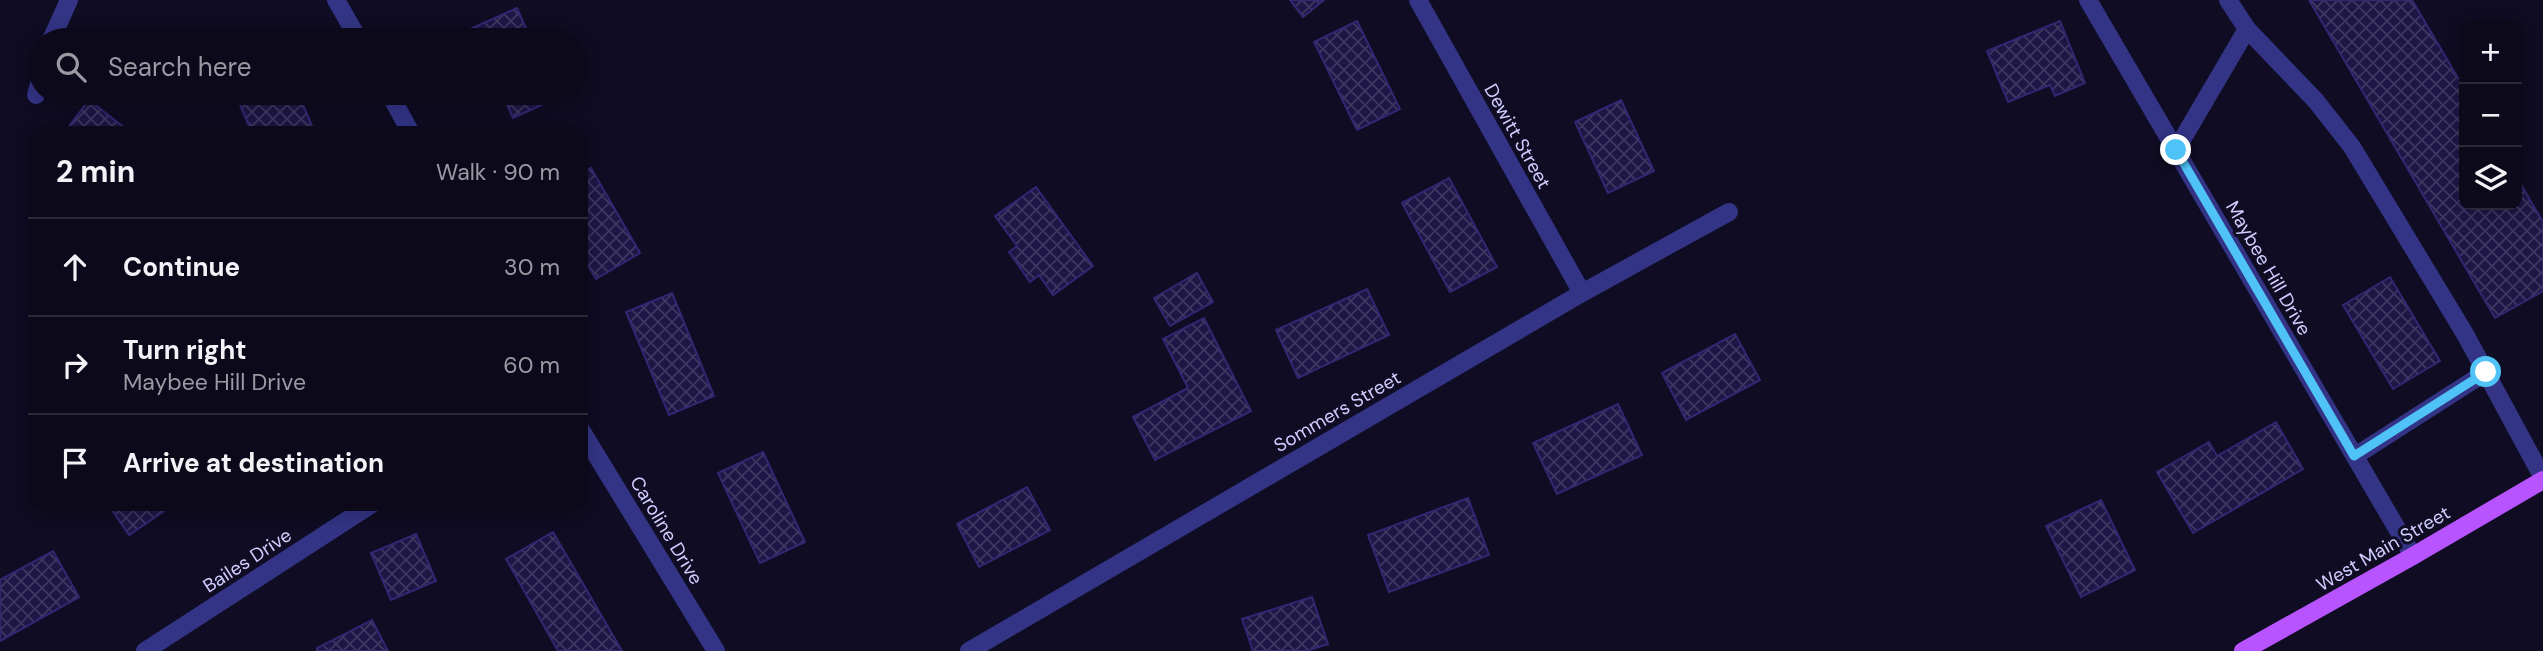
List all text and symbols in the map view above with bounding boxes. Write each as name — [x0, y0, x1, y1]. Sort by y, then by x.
map controls — [2459, 21, 2522, 210]
button: + — [2459, 21, 2522, 84]
search box — [28, 28, 588, 105]
icon: search — [52, 48, 90, 86]
text: Search here — [108, 50, 251, 84]
street label: Dewitt Street — [1478, 79, 1557, 193]
button: − — [2459, 84, 2522, 147]
route end — [2160, 134, 2191, 165]
button: layers — [2459, 147, 2522, 210]
text: 2 min — [56, 152, 135, 191]
text: Walk · 90 m — [436, 157, 560, 187]
street label: Maybee Hill Drive — [2220, 197, 2317, 340]
icon: ahead — [56, 248, 94, 286]
text: Continue — [123, 250, 240, 284]
text: 30 m — [504, 252, 560, 282]
text: Turn right — [123, 333, 247, 367]
icon: right — [56, 346, 94, 384]
text: 60 m — [503, 350, 560, 380]
route start — [2470, 356, 2501, 387]
street label: Sommers Street — [1269, 365, 1405, 458]
text: Maybee Hill Drive — [123, 367, 306, 397]
icon: arrive — [56, 444, 94, 482]
text: Arrive at destination — [123, 446, 384, 480]
street label: Caroline Drive — [624, 471, 709, 589]
street label: West Main Street — [2312, 500, 2455, 597]
street label: Bailes Drive — [198, 522, 296, 598]

